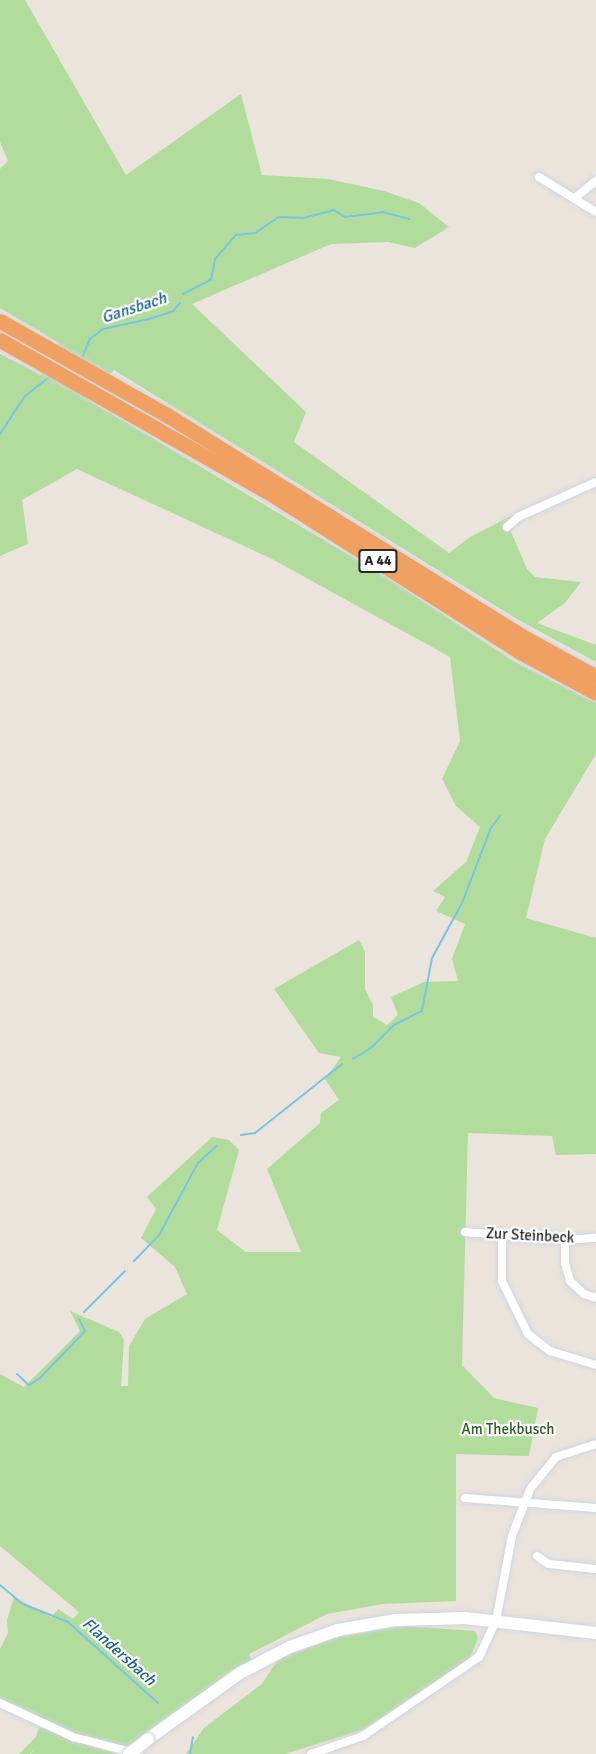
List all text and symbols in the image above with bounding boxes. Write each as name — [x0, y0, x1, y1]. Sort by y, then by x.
water label: Gansbach — [99, 289, 169, 327]
road number: A 44 — [357, 550, 399, 572]
street label: Zur Steinbeck — [485, 1225, 575, 1247]
park label: Am Thekbusch — [462, 1421, 554, 1439]
water label: Flandersbach — [78, 1614, 160, 1690]

